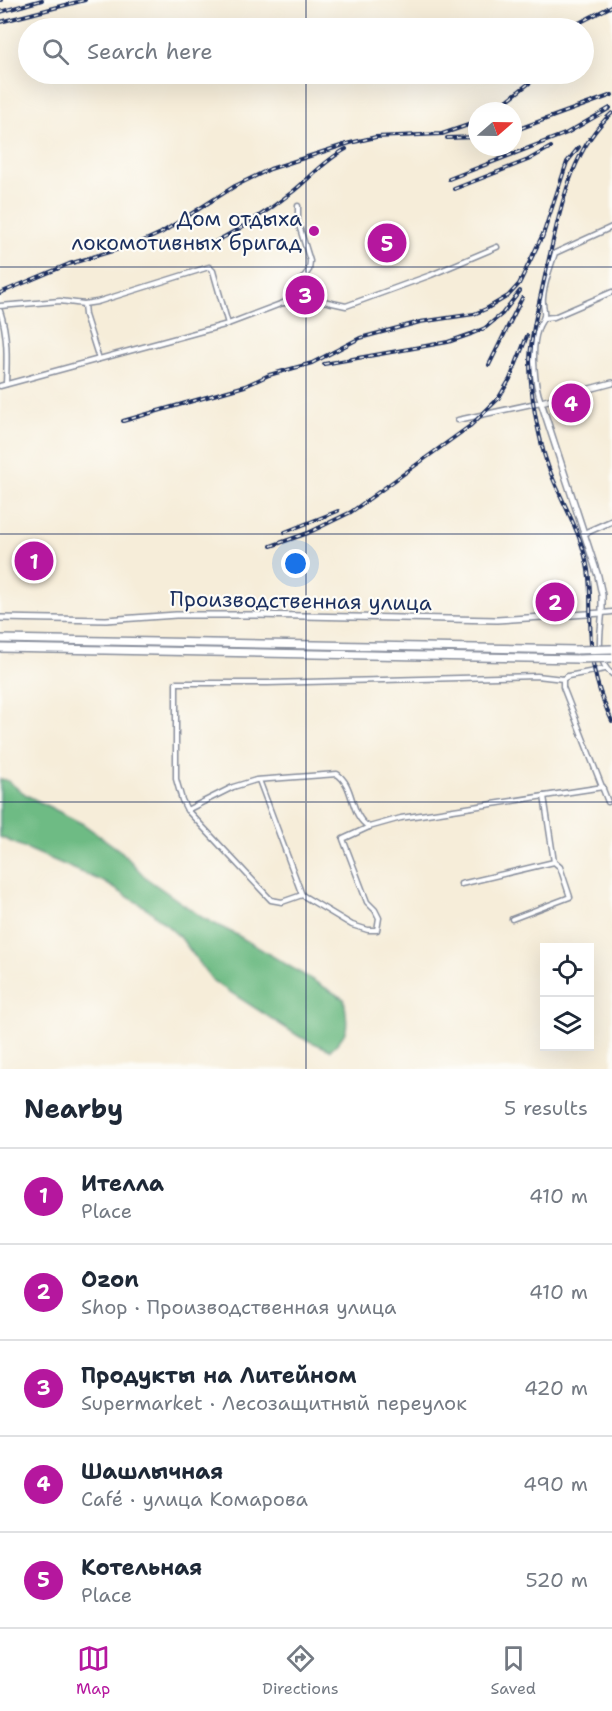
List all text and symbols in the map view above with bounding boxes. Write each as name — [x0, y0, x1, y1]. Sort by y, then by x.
search box — [18, 18, 594, 84]
icon: search — [39, 35, 72, 68]
text: Search here — [87, 37, 213, 66]
north arrow — [468, 102, 522, 156]
place label: Дом отдыха локомотивных бригад — [71, 205, 302, 257]
pin: 5 — [368, 220, 406, 266]
marker: Дом отдыха локомотивных бригад — [307, 224, 321, 238]
pin: 3 — [286, 272, 324, 318]
pin: 4 — [552, 380, 590, 426]
pin: 1 — [15, 538, 54, 584]
your location — [281, 549, 310, 578]
pin: 2 — [536, 580, 574, 624]
street label: Производственная улица — [170, 585, 432, 617]
map controls — [540, 943, 594, 1051]
button: locate — [540, 943, 594, 997]
button: layers — [540, 997, 594, 1051]
text: Nearby — [24, 1091, 123, 1126]
text: 5 results — [504, 1095, 588, 1121]
text: Ителла — [81, 1169, 164, 1198]
text: 1 — [39, 1183, 48, 1209]
text: 410 m — [529, 1183, 588, 1209]
text: Place — [81, 1198, 132, 1224]
text: Ozon — [81, 1265, 139, 1294]
text: 2 — [37, 1279, 51, 1305]
text: 410 m — [529, 1279, 588, 1305]
text: Shop · Производственная улица — [81, 1294, 397, 1320]
text: Продукты на Литейном — [81, 1361, 357, 1390]
text: 3 — [37, 1375, 51, 1401]
text: 420 m — [524, 1375, 588, 1401]
text: Supermarket · Лесозащитный переулок — [81, 1390, 467, 1416]
text: Шашлычная — [81, 1457, 223, 1486]
text: 4 — [37, 1471, 51, 1497]
text: 490 m — [523, 1471, 588, 1497]
text: Café · улица Комарова — [81, 1486, 308, 1512]
text: Котельная — [81, 1553, 202, 1582]
text: 5 — [37, 1567, 50, 1593]
text: 520 m — [525, 1567, 588, 1593]
text: Place — [81, 1582, 132, 1608]
tab: Map — [76, 1642, 110, 1699]
tab: Directions — [262, 1642, 339, 1699]
tab: Saved — [491, 1642, 536, 1699]

